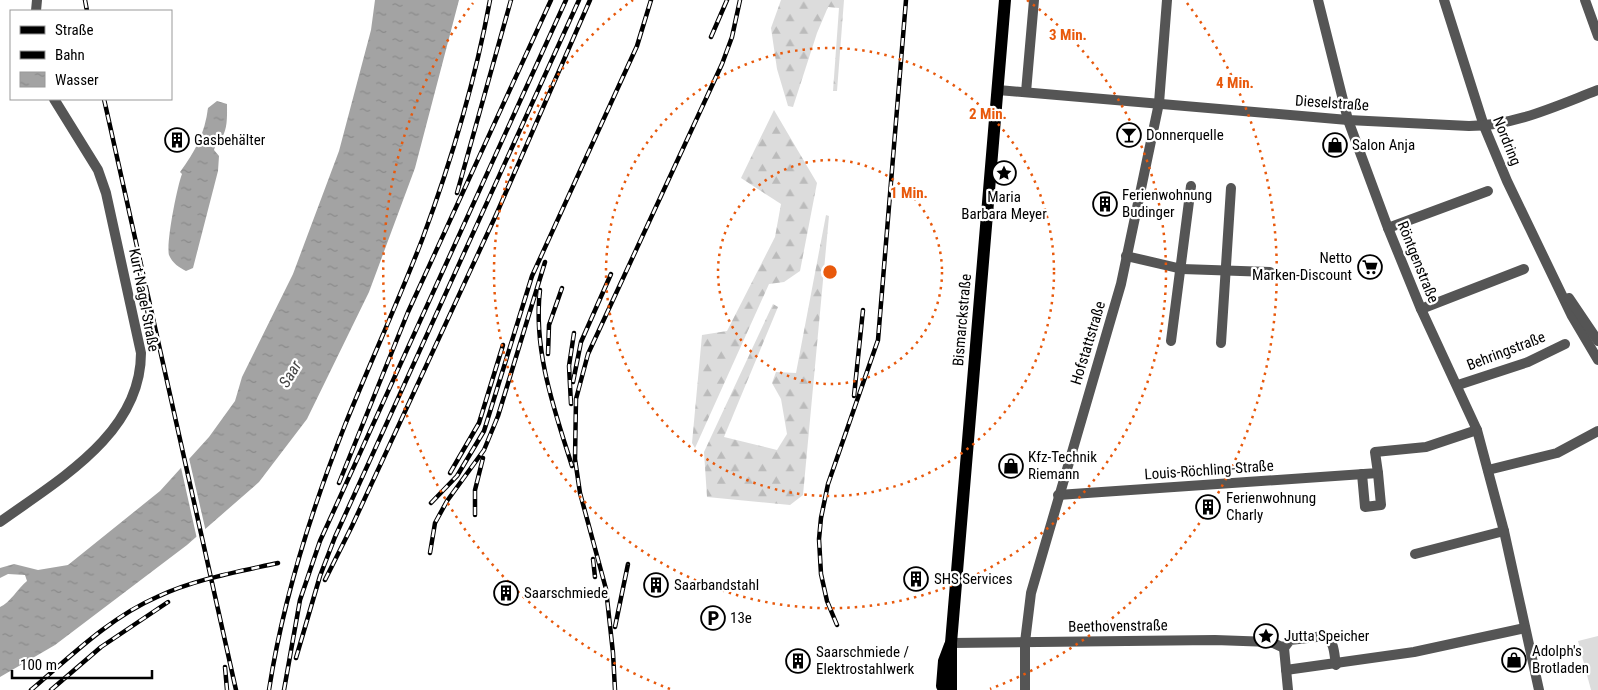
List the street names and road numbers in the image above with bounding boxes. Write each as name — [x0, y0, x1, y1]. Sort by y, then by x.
street label: Dieselstraße — [1294, 91, 1370, 115]
street label: Nordring — [1489, 114, 1525, 168]
street label: Röntgenstraße — [1393, 219, 1443, 305]
street label: Kurt-Nagel-Straße — [125, 247, 163, 353]
street label: Bismarckstraße — [949, 273, 975, 367]
street label: Hofstattstraße — [1067, 299, 1109, 387]
street label: Behringstraße — [1464, 328, 1548, 374]
street label: Louis-Röchling-Straße — [1144, 457, 1274, 483]
street label: Beethovenstraße — [1068, 616, 1168, 636]

